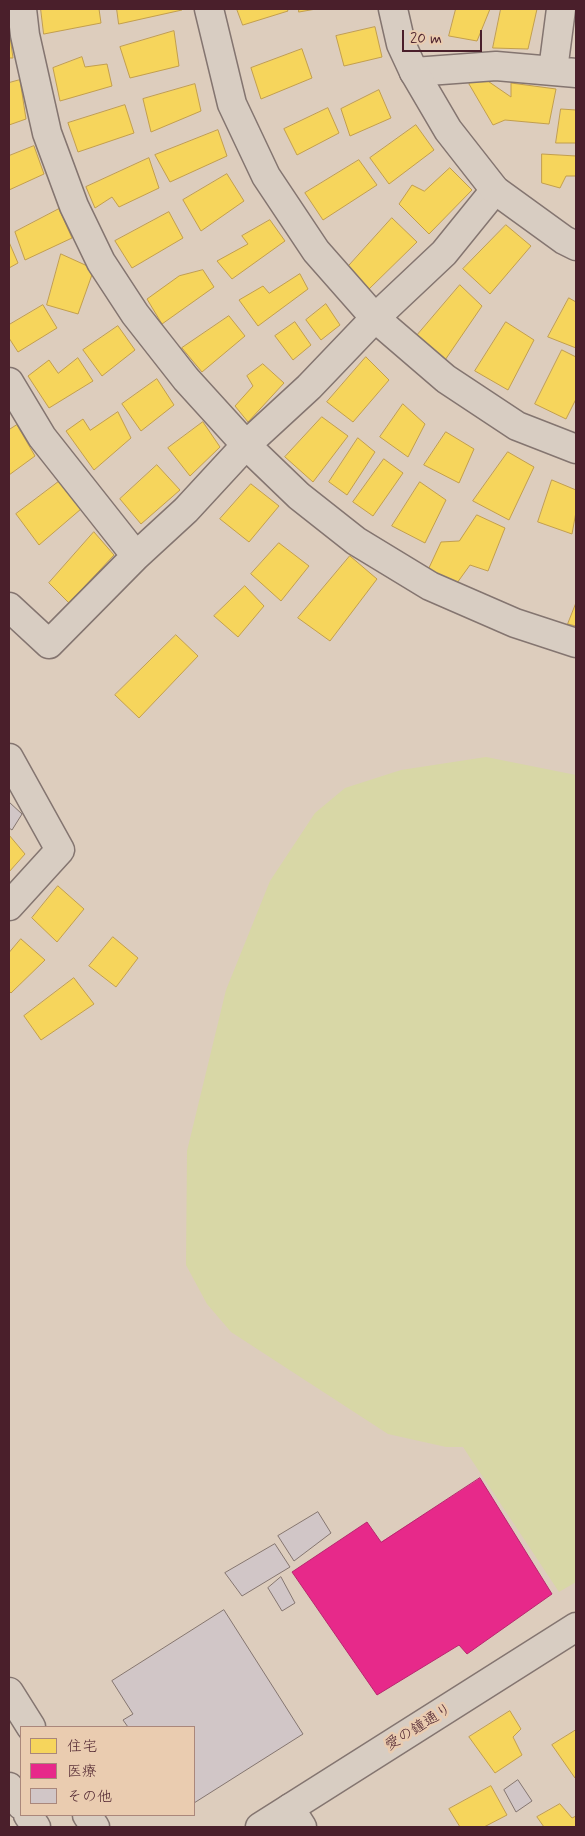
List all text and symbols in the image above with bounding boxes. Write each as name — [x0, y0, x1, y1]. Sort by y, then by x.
scale bar — [405, 20, 485, 52]
text: 20 m — [410, 29, 442, 49]
street label: 愛の鐘通り — [382, 1700, 456, 1756]
legend — [20, 1726, 195, 1816]
text: 住宅 — [67, 1737, 97, 1757]
text: 医療 — [67, 1762, 97, 1782]
text: その他 — [67, 1787, 112, 1807]

